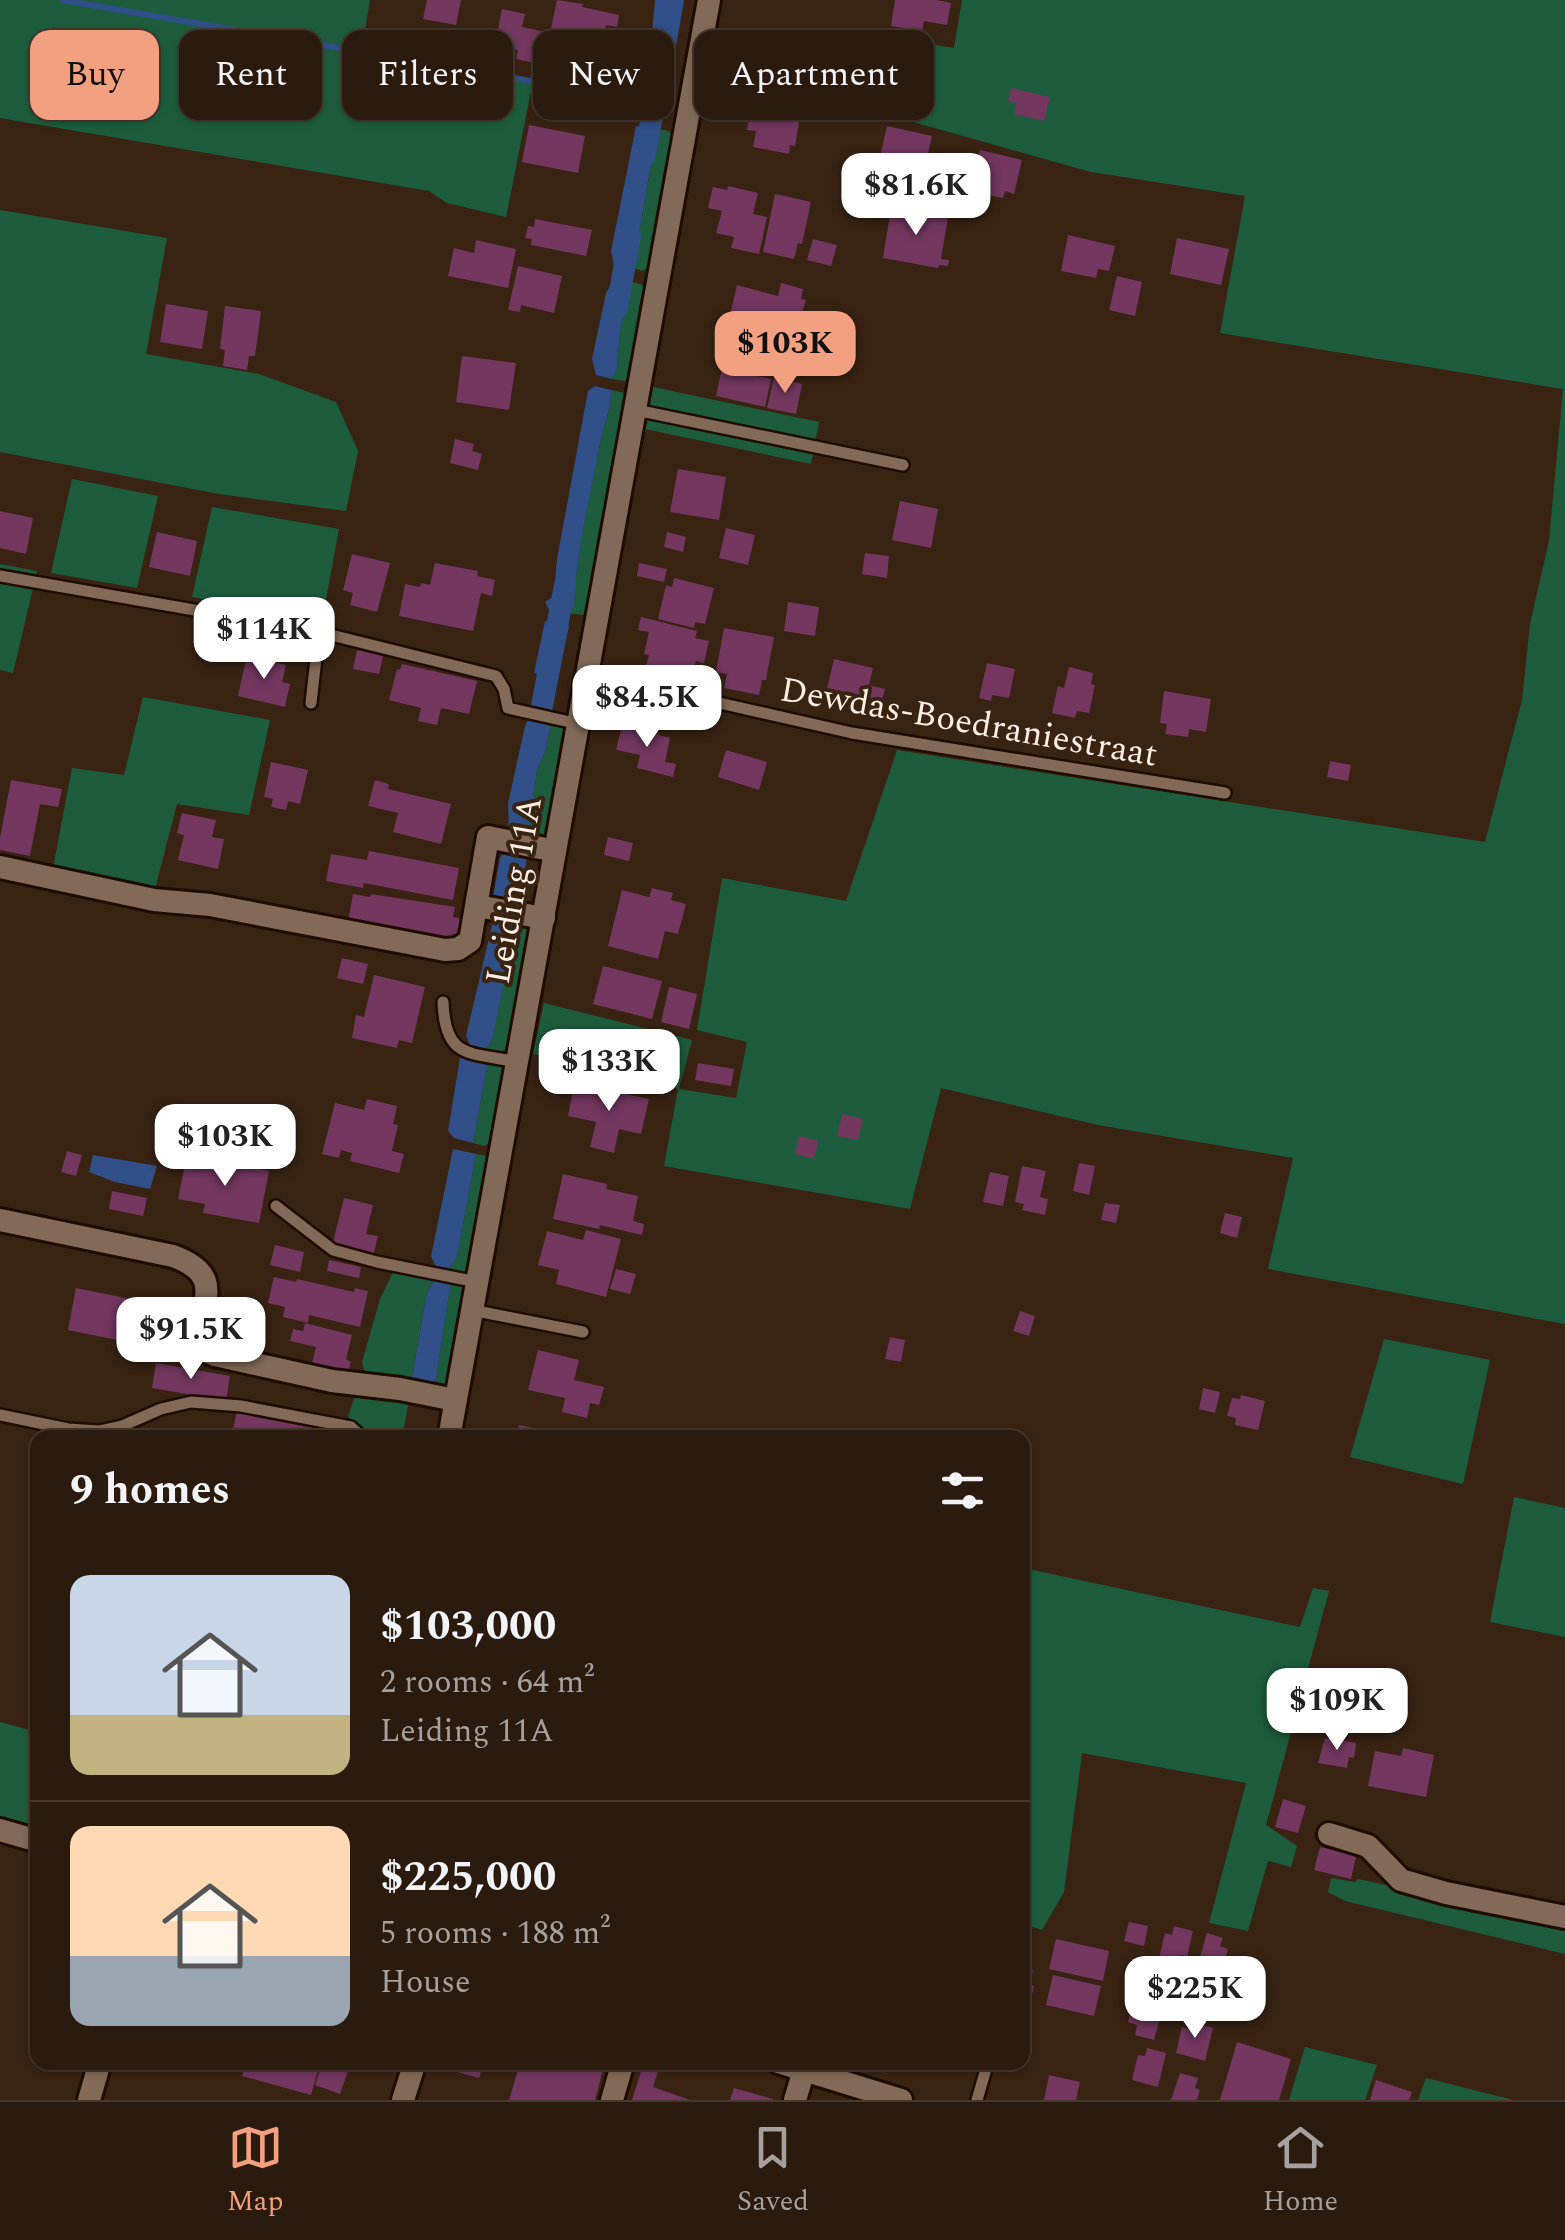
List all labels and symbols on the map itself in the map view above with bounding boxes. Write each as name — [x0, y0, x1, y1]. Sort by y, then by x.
pin: $81.6K — [835, 153, 997, 238]
pin: $103K — [715, 311, 855, 396]
pin: $114K — [194, 597, 334, 682]
street label: Dewdas-Boedraniestraat — [776, 663, 1162, 782]
pin: $84.5K — [566, 665, 728, 750]
street label: Leiding 11A — [472, 792, 557, 988]
pin: $133K — [539, 1029, 679, 1114]
pin: $103K — [155, 1104, 295, 1189]
pin: $91.5K — [110, 1297, 272, 1382]
pin: $109K — [1267, 1668, 1407, 1753]
pin: $225K — [1125, 1956, 1265, 2041]

